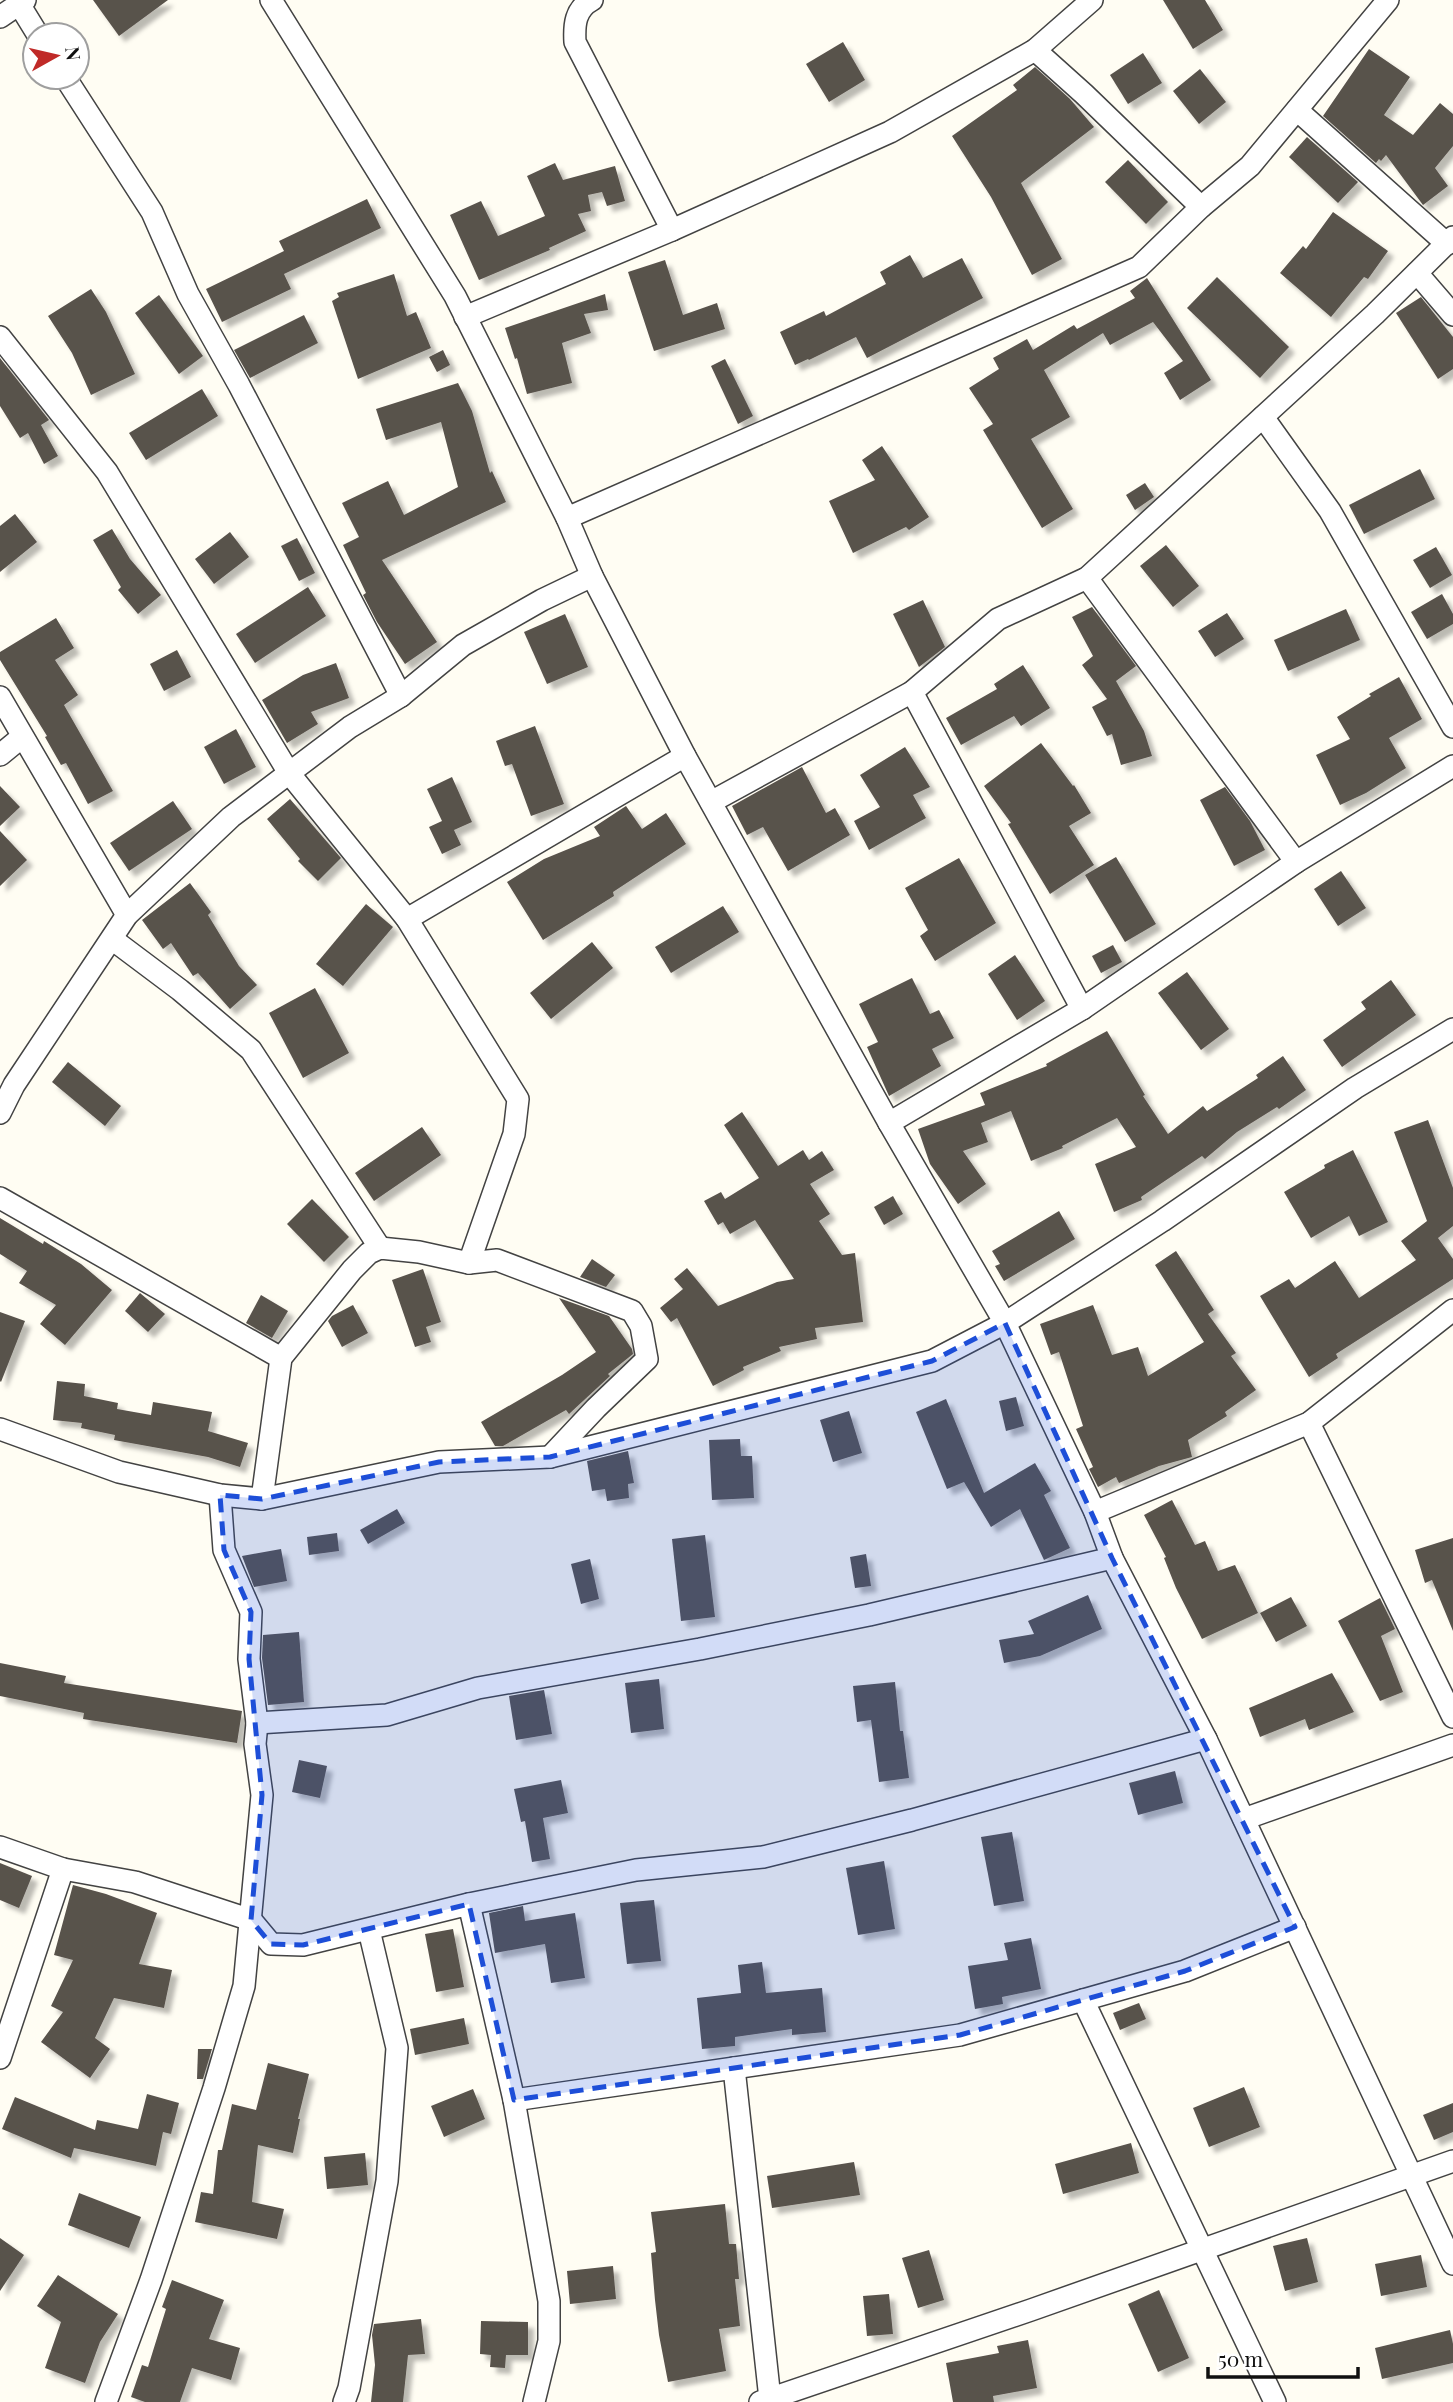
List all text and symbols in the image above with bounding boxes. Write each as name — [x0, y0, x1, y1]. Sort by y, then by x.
north arrow — [21, 21, 91, 91]
text: N — [60, 45, 88, 62]
scale bar — [1208, 2336, 1358, 2380]
text: 50 m — [1218, 2344, 1264, 2372]

